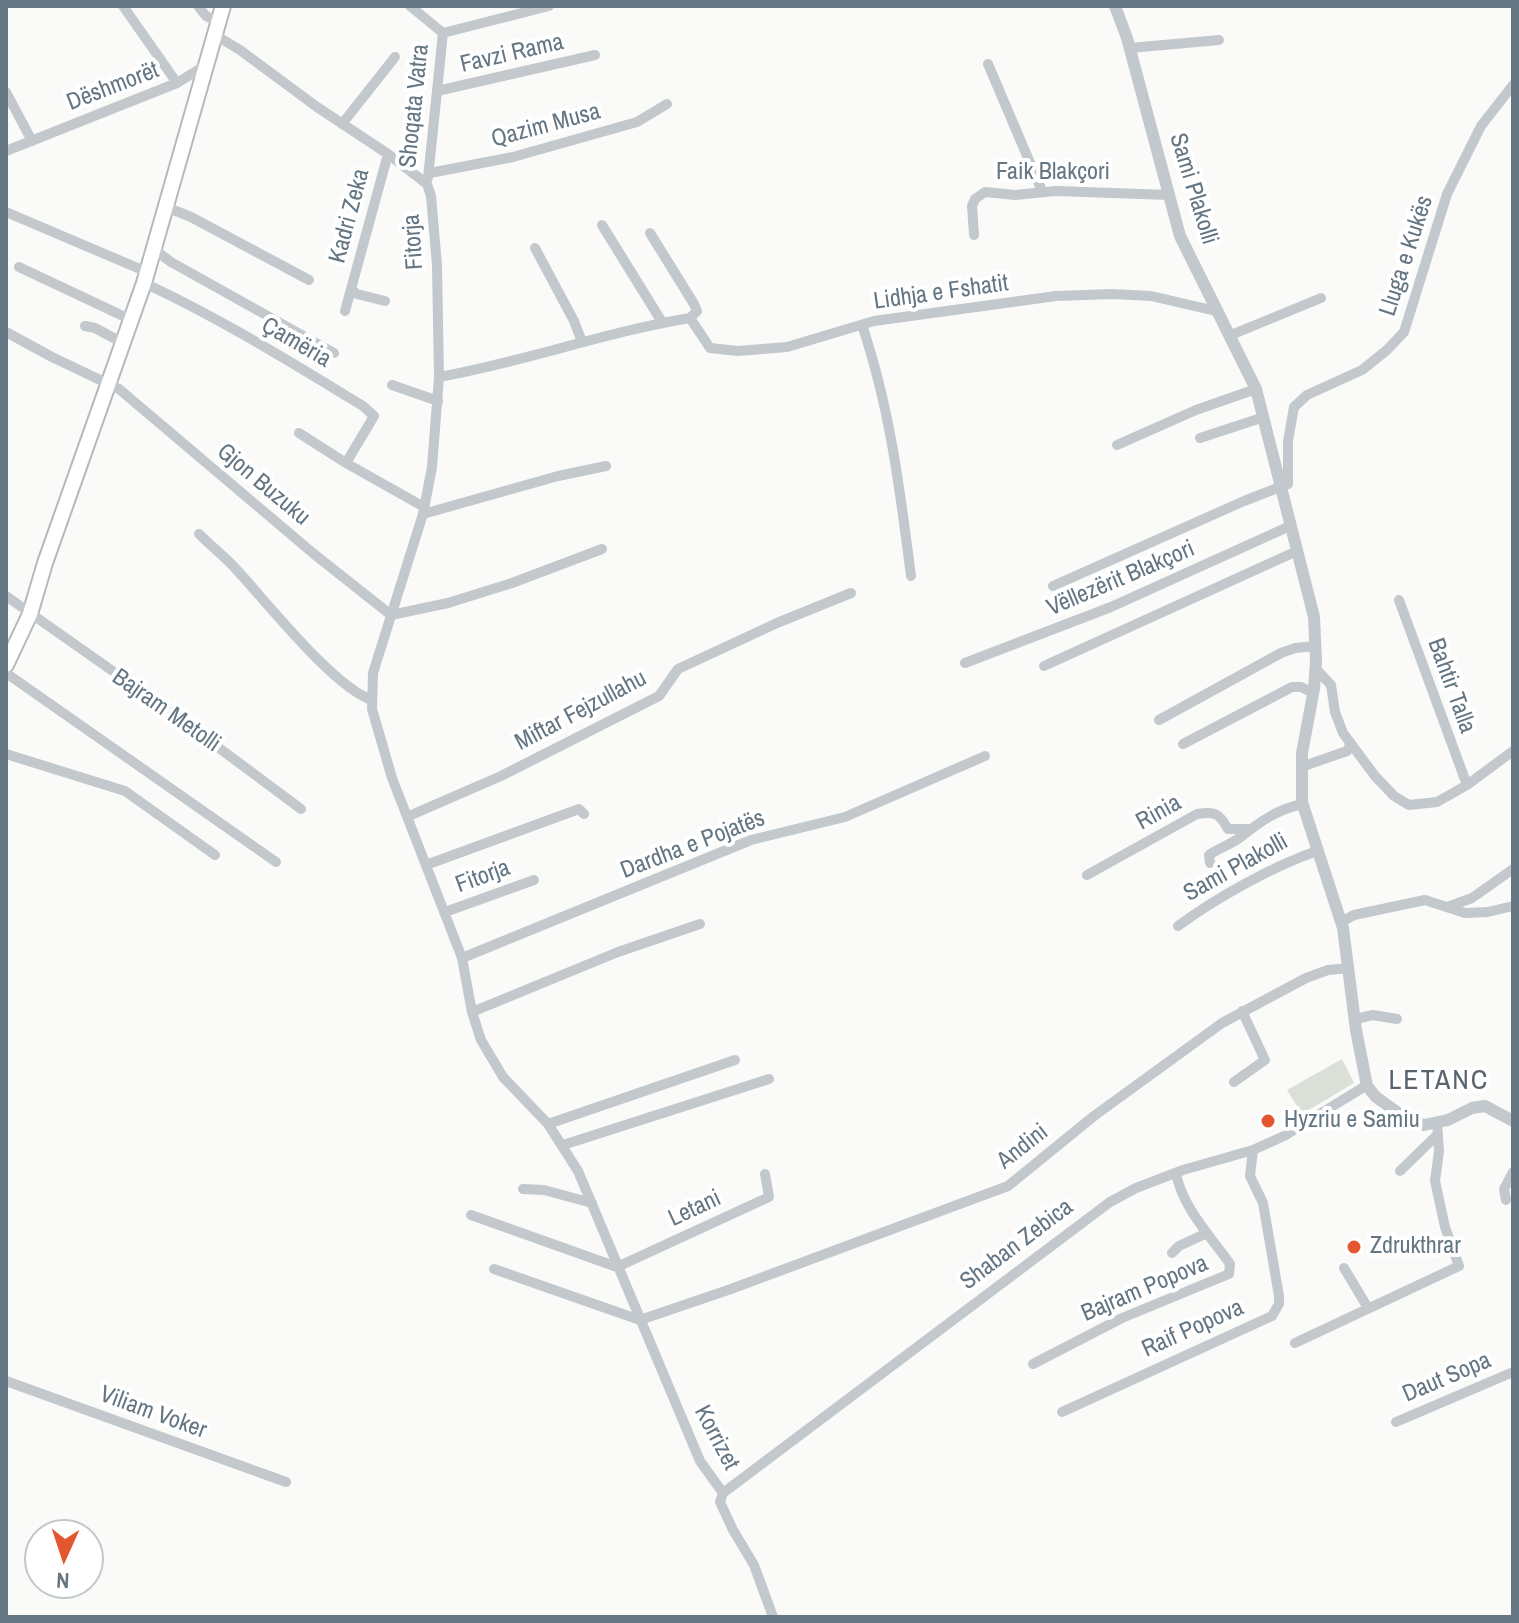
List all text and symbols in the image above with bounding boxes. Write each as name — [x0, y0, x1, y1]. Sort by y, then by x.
street label: Favzi Rama — [458, 28, 566, 80]
street label: Shoqata Vatra — [394, 43, 436, 169]
street label: Dëshmorët — [63, 56, 163, 118]
street label: Qazim Musa — [488, 98, 604, 154]
street label: Sami Plakolli — [1162, 130, 1224, 248]
street label: Faik Blakçori — [996, 159, 1110, 187]
street label: Kadri Zeka — [324, 166, 376, 266]
street label: Lluga e Kukës — [1374, 192, 1440, 320]
street label: Fitorja — [398, 213, 430, 271]
street label: Lidhja e Fshatit — [872, 269, 1010, 317]
street label: Çamëria — [256, 312, 336, 374]
street label: Gjon Buzuku — [211, 438, 315, 532]
street label: Vëllezërit Blakçori — [1043, 535, 1199, 623]
street label: Bahtir Talla — [1421, 635, 1481, 737]
street label: Bajram Metolli — [106, 663, 226, 759]
street label: Miftar Fejzullahu — [510, 664, 652, 758]
street label: Rinia — [1131, 789, 1187, 837]
street label: Dardha e Pojatës — [617, 804, 769, 886]
street label: Sami Plakolli — [1179, 828, 1293, 908]
street label: Fitorja — [452, 854, 514, 900]
district label: LETANC — [1389, 1064, 1489, 1098]
place label: Hyzriu e Samiu — [1284, 1107, 1420, 1135]
marker: Hyzriu e Samiu — [1259, 1112, 1277, 1130]
street label: Andini — [992, 1118, 1054, 1176]
street label: Letani — [664, 1184, 726, 1234]
street label: Shaban Zebica — [955, 1193, 1079, 1297]
place label: Zdrukthrar — [1370, 1233, 1461, 1261]
marker: Zdrukthrar — [1345, 1238, 1363, 1256]
street label: Bajram Popova — [1077, 1249, 1213, 1329]
street label: Raif Popova — [1138, 1294, 1248, 1364]
street label: Daut Sopa — [1399, 1347, 1495, 1409]
street label: Viliam Voker — [96, 1380, 210, 1446]
street label: Korrizet — [687, 1401, 745, 1475]
north arrow — [24, 1519, 104, 1599]
text: N — [56, 1566, 70, 1596]

